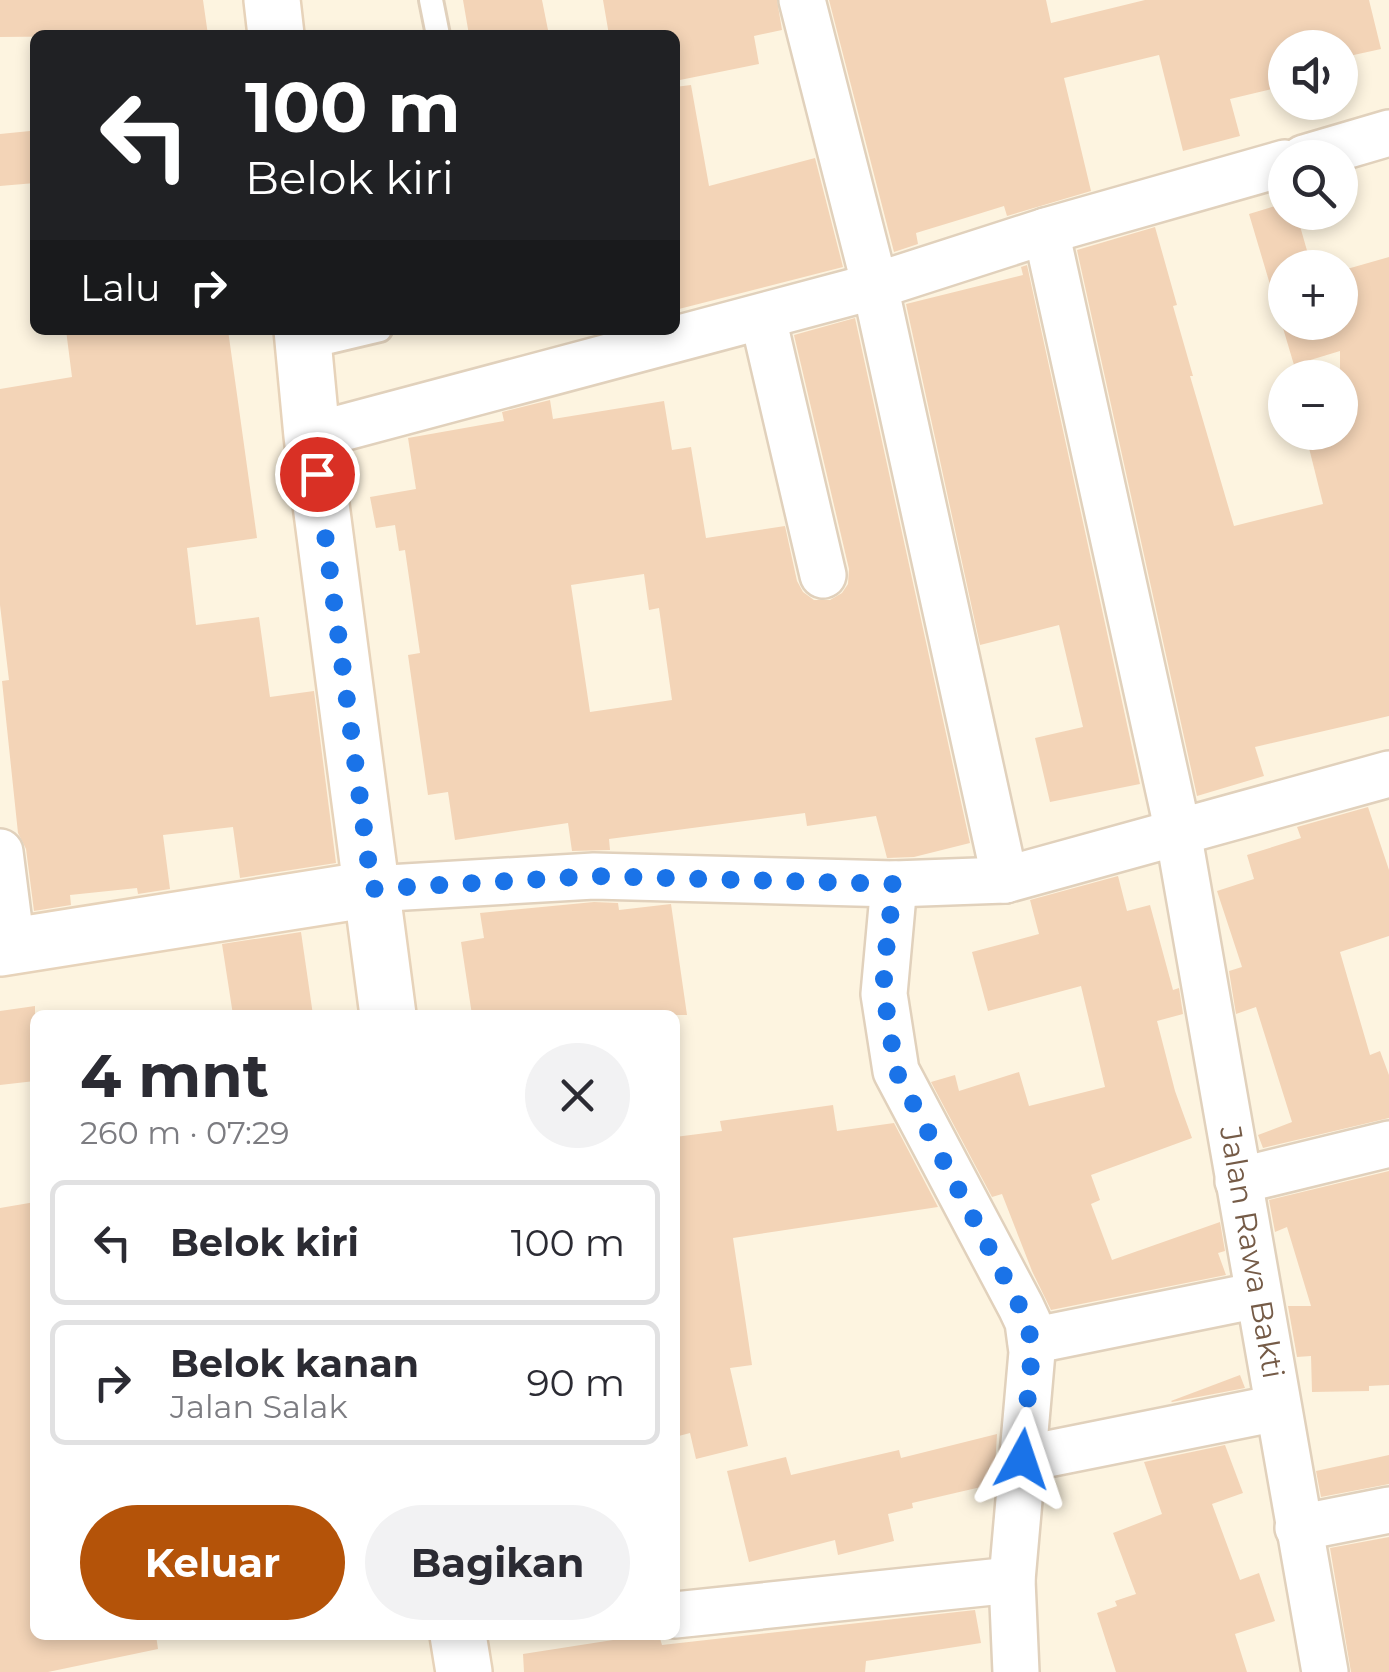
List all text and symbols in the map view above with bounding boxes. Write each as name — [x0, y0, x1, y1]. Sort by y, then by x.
map controls — [1268, 30, 1358, 450]
button: sound — [1268, 30, 1358, 120]
text: 100 m — [245, 64, 461, 150]
icon: left — [80, 70, 210, 200]
button: search — [1268, 140, 1358, 230]
text: Belok kiri — [245, 150, 454, 205]
button: + — [1268, 250, 1358, 340]
icon: right — [181, 260, 236, 315]
text: Lalu — [80, 264, 161, 311]
button: − — [1268, 360, 1358, 450]
pin — [275, 432, 360, 517]
icon: arrive — [290, 447, 345, 502]
text: 4 mnt — [80, 1039, 269, 1112]
button: close — [525, 1043, 630, 1148]
text: 260 m · 07:29 — [80, 1113, 290, 1152]
street label: Jalan Rawa Bakti — [1212, 1122, 1292, 1381]
icon: left — [85, 1215, 140, 1270]
text: Belok kiri — [170, 1219, 359, 1266]
text: 100 m — [511, 1219, 625, 1266]
text: Belok kanan — [170, 1340, 419, 1387]
icon: right — [85, 1355, 140, 1410]
text: 90 m — [526, 1359, 625, 1406]
text: Jalan Salak — [170, 1387, 348, 1426]
position arrow — [970, 1407, 1074, 1511]
button: Keluar — [80, 1505, 345, 1620]
button: Bagikan — [365, 1505, 630, 1620]

